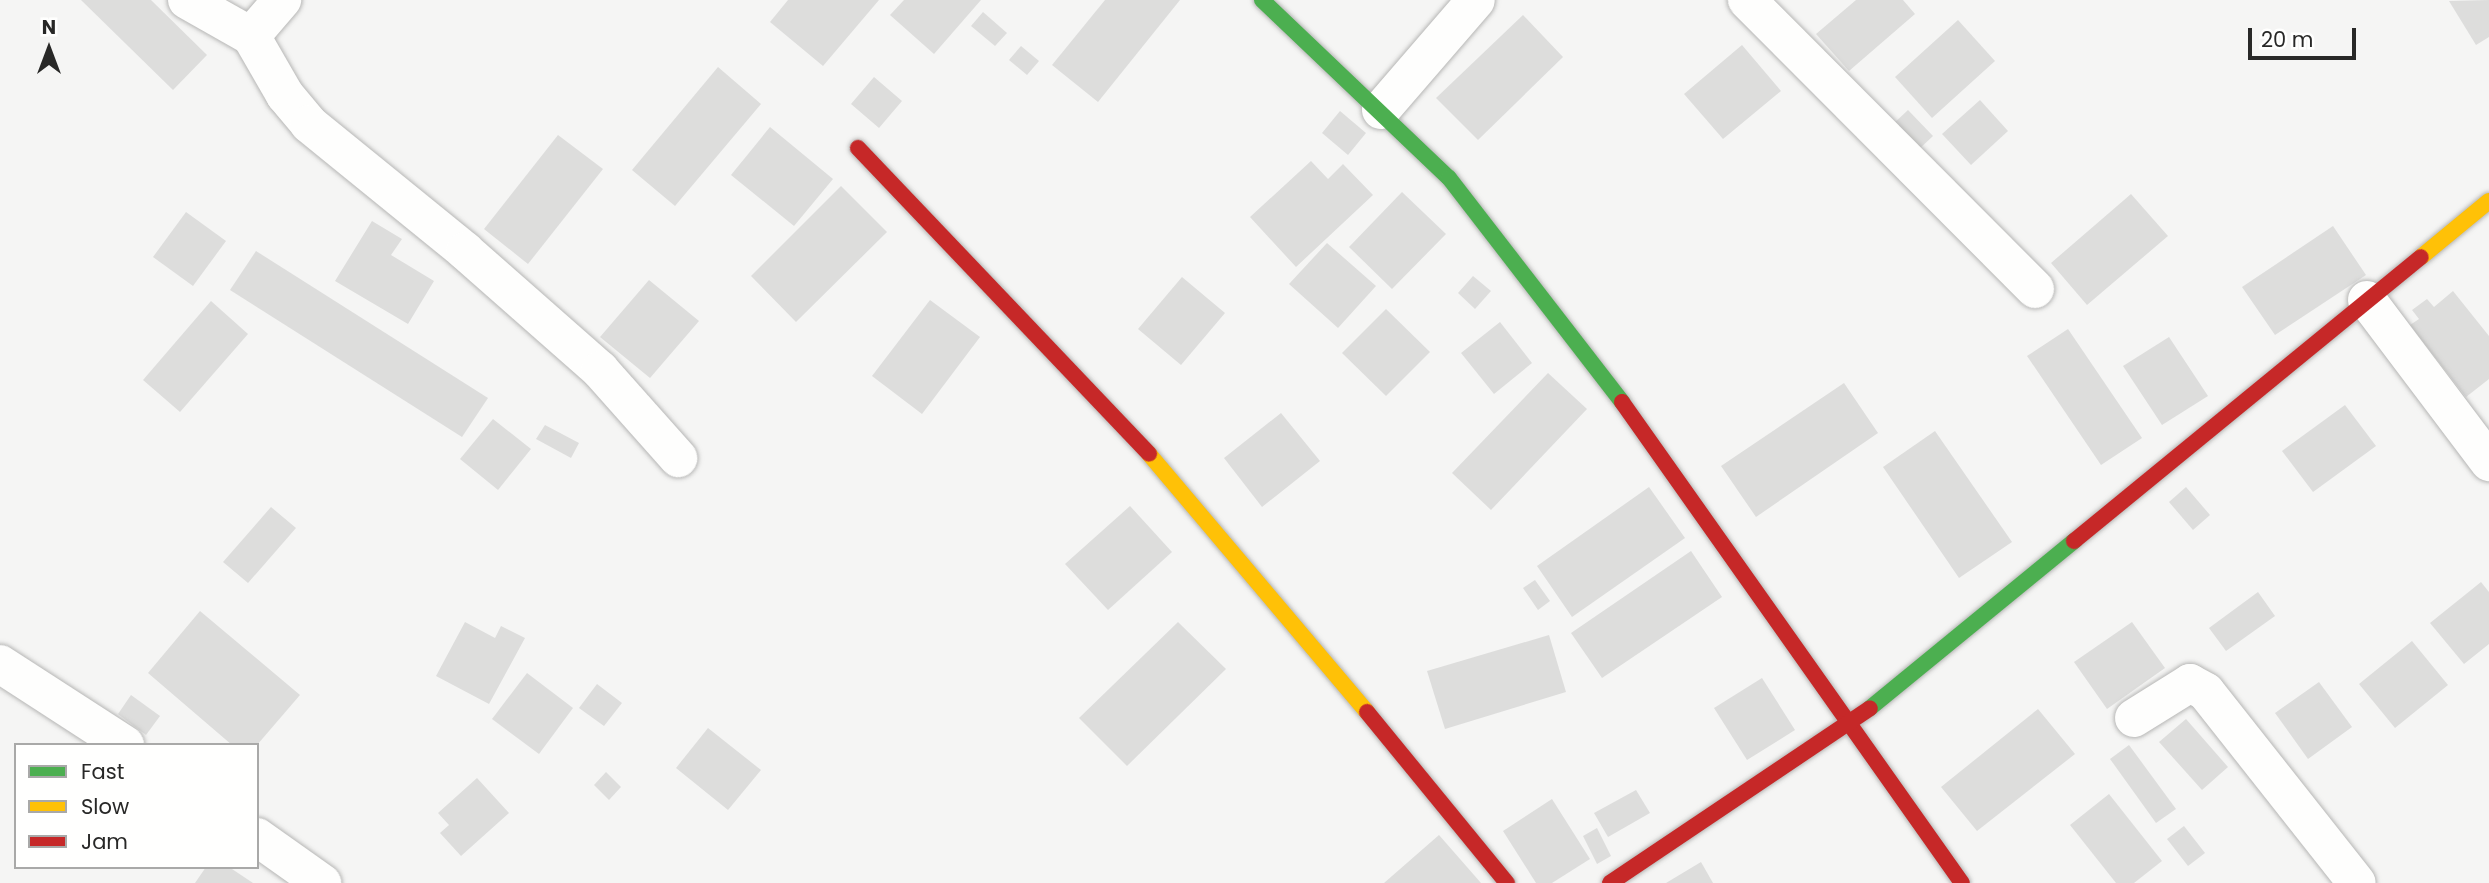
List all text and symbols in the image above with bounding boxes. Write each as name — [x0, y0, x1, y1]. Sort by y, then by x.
north arrow — [14, 14, 84, 84]
text: N — [42, 14, 56, 41]
scale bar — [2251, 14, 2360, 58]
text: 20 m — [2261, 25, 2314, 54]
legend — [14, 743, 259, 869]
text: Fast — [81, 757, 124, 786]
text: Slow — [81, 792, 129, 821]
text: Jam — [81, 827, 128, 856]

